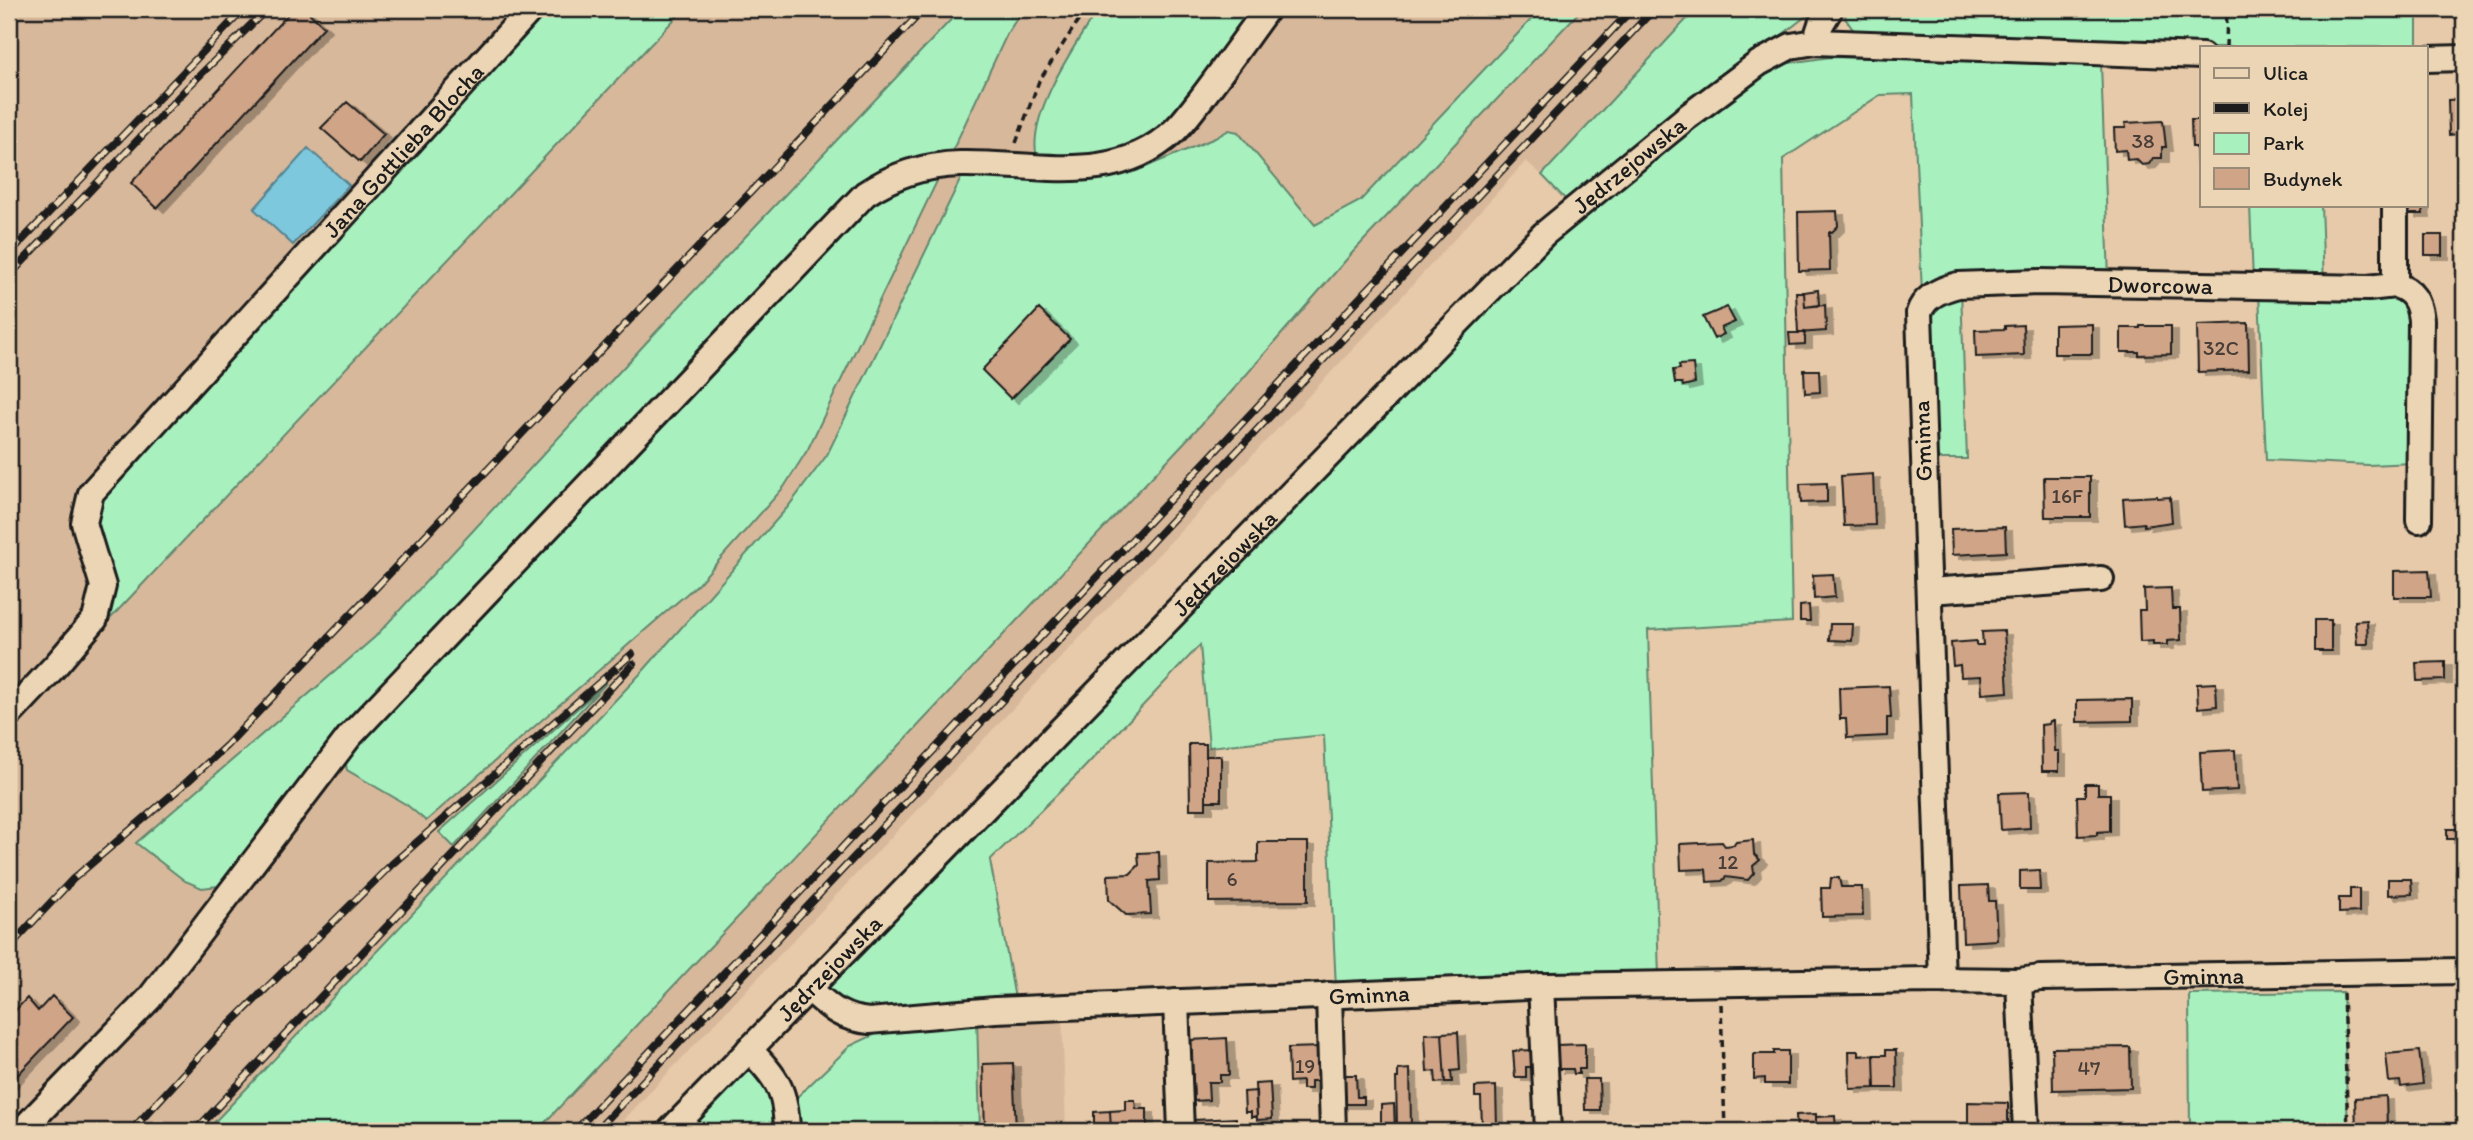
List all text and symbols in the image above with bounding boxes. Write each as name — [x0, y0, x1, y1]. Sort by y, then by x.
legend — [2200, 46, 2428, 206]
street label: Jana Gottlieba Blocha — [316, 57, 489, 243]
text: Ulica — [2263, 60, 2308, 85]
text: Kolej — [2263, 96, 2308, 121]
street label: Jędrzejowska — [1566, 109, 1692, 219]
house number: 38 — [2132, 128, 2154, 153]
text: Park — [2263, 130, 2305, 155]
text: Budynek — [2263, 166, 2343, 191]
street label: Dworcowa — [2107, 269, 2214, 300]
house number: 32C — [2203, 335, 2239, 360]
street label: Gminna — [1906, 400, 1938, 482]
house number: 16F — [2051, 483, 2083, 508]
street label: Jędrzejowska — [1166, 502, 1283, 622]
house number: 12 — [1718, 849, 1738, 874]
house number: 6 — [1226, 866, 1238, 891]
street label: Jędrzejowska — [771, 908, 888, 1027]
street label: Gminna — [2163, 960, 2245, 990]
street label: Gminna — [1328, 978, 1411, 1010]
house number: 19 — [1295, 1053, 1315, 1078]
house number: 47 — [2077, 1055, 2101, 1080]

